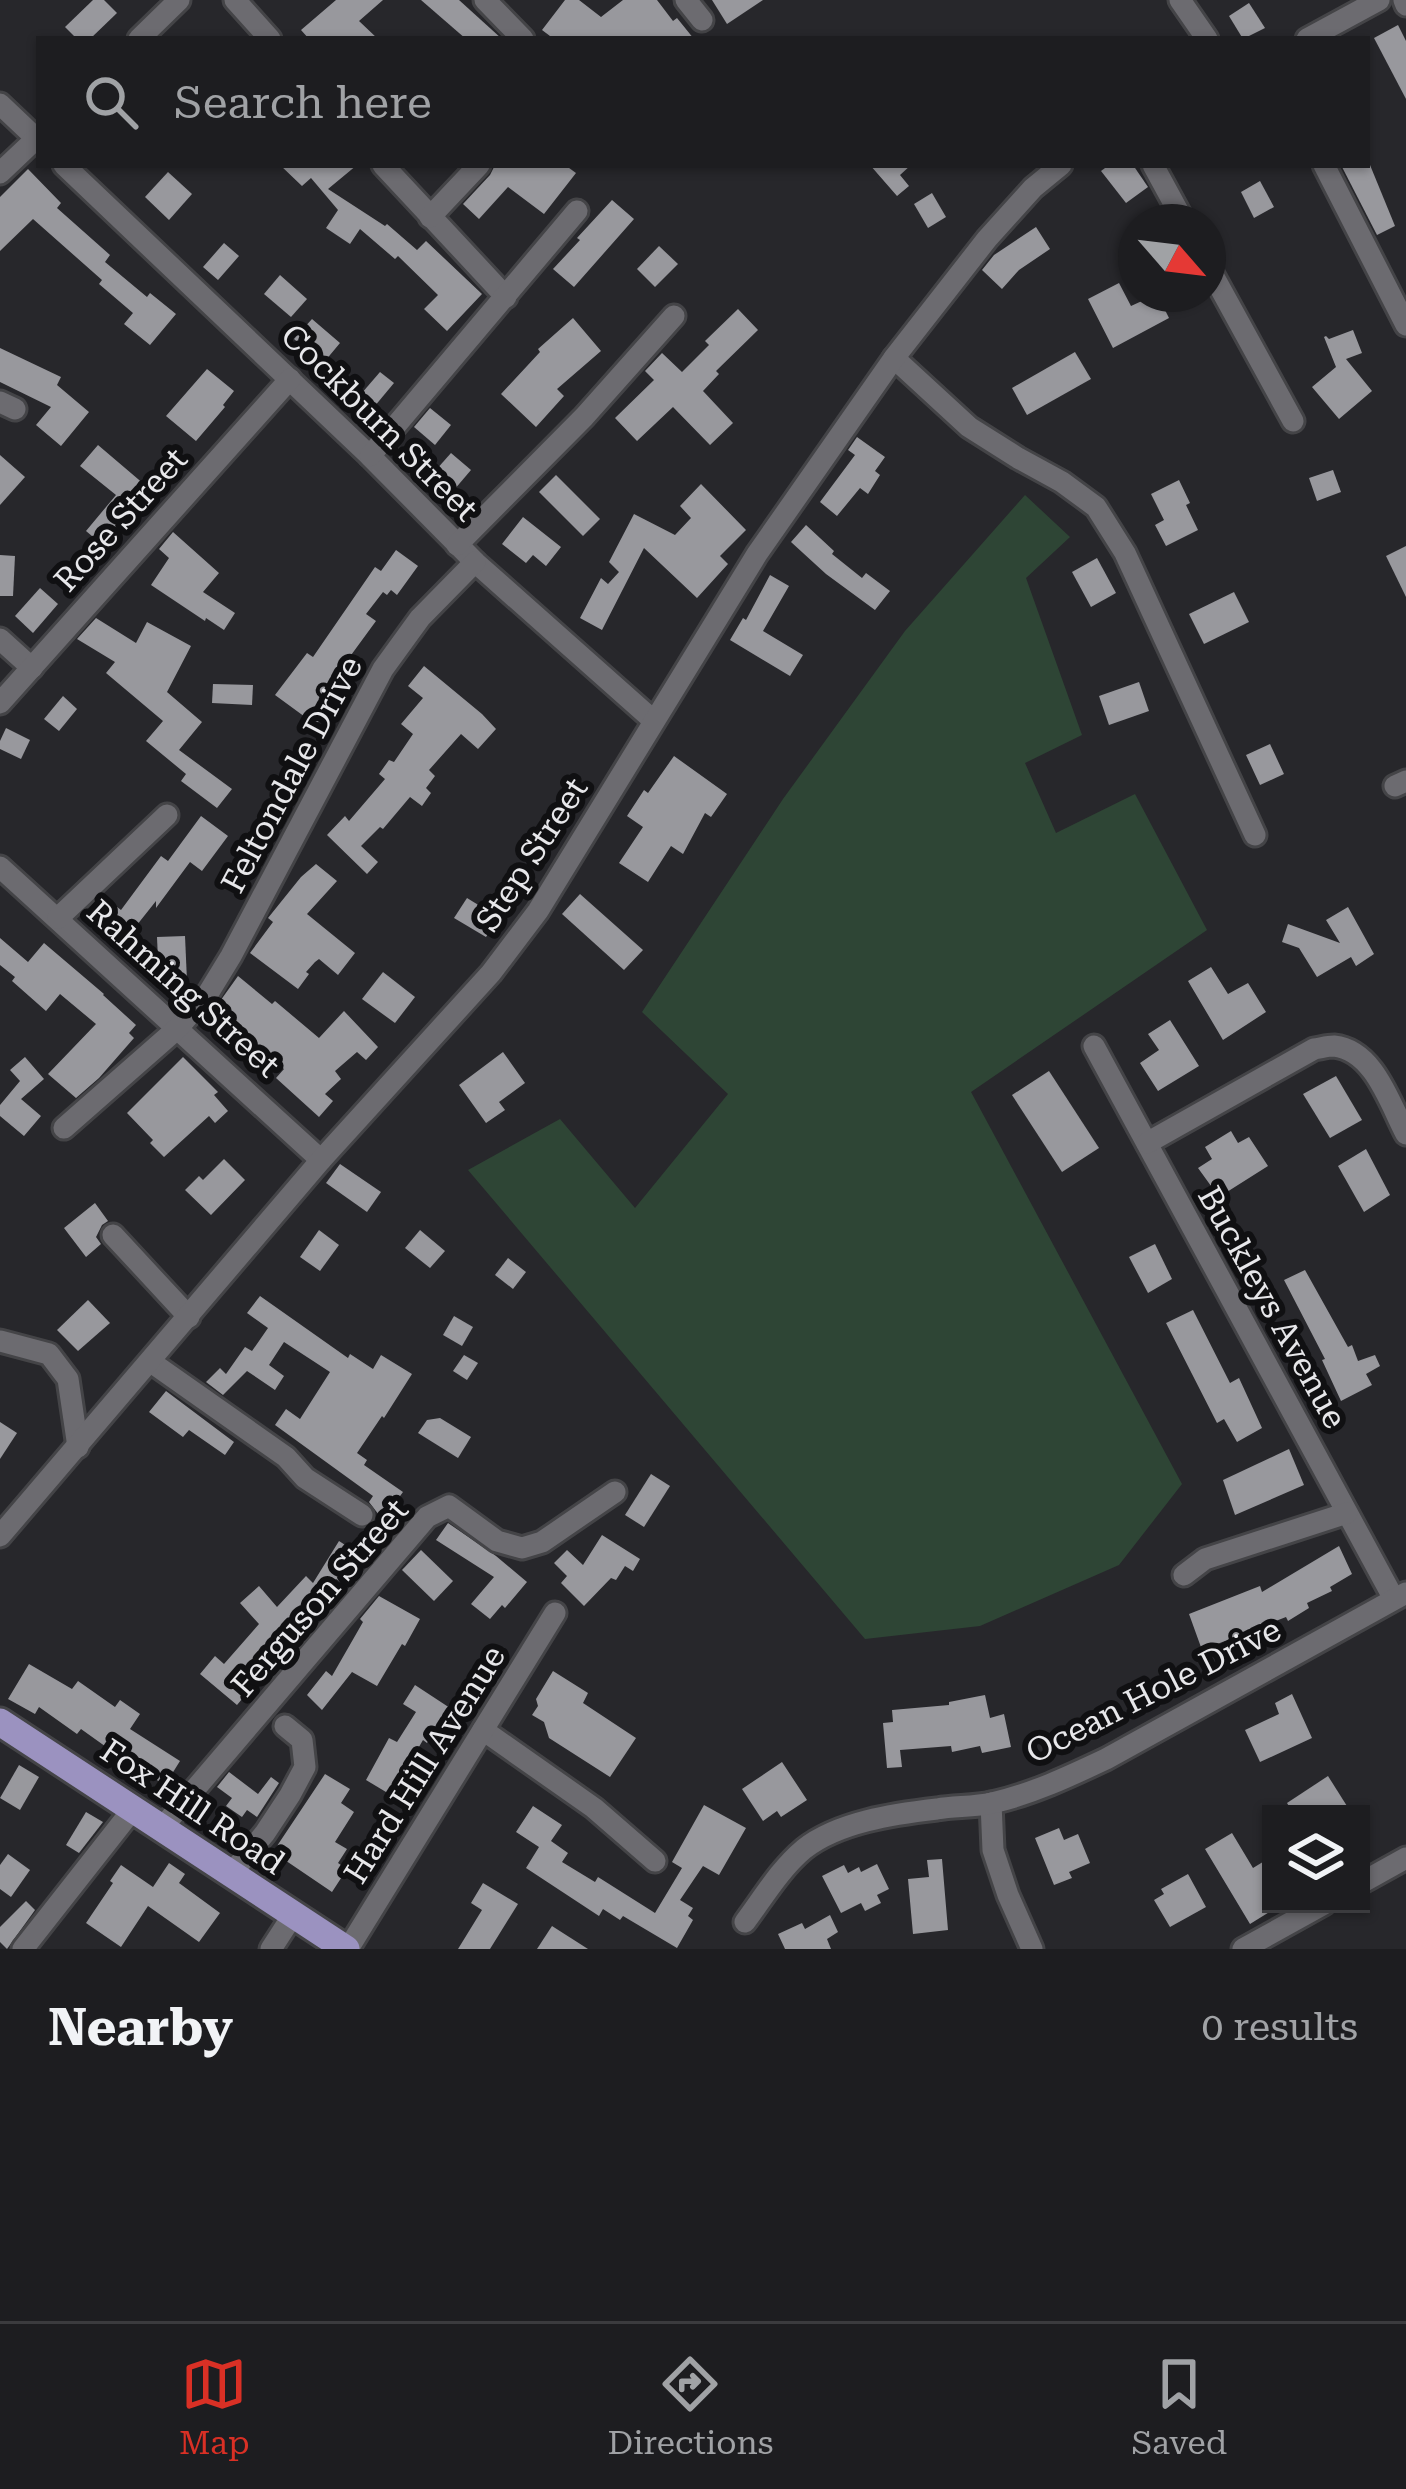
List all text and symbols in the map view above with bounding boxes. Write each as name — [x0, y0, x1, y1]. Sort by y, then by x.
search box — [36, 36, 1370, 168]
icon: search — [78, 69, 144, 135]
text: Search here — [174, 76, 432, 129]
north arrow — [1118, 204, 1226, 312]
street label: Cockburn Street — [273, 316, 486, 529]
street label: Rose Street — [46, 440, 195, 599]
street label: Feltondale Drive — [213, 650, 370, 899]
street label: Step Street — [467, 770, 595, 938]
street label: Rahming Street — [79, 892, 288, 1085]
street label: Buckleys Avenue — [1190, 1180, 1355, 1435]
street label: Ferguson Street — [223, 1491, 416, 1704]
street label: Ocean Hole Drive — [1019, 1609, 1287, 1772]
street label: Hard Hill Avenue — [336, 1638, 513, 1890]
street label: Fox Hill Road — [93, 1731, 292, 1882]
map controls — [1262, 1805, 1370, 1913]
button: layers — [1262, 1805, 1370, 1913]
text: Nearby — [48, 1998, 233, 2057]
text: 0 results — [1201, 2004, 1358, 2050]
tab: Map — [179, 2351, 250, 2462]
tab: Directions — [607, 2351, 773, 2462]
tab: Saved — [1131, 2351, 1227, 2462]

